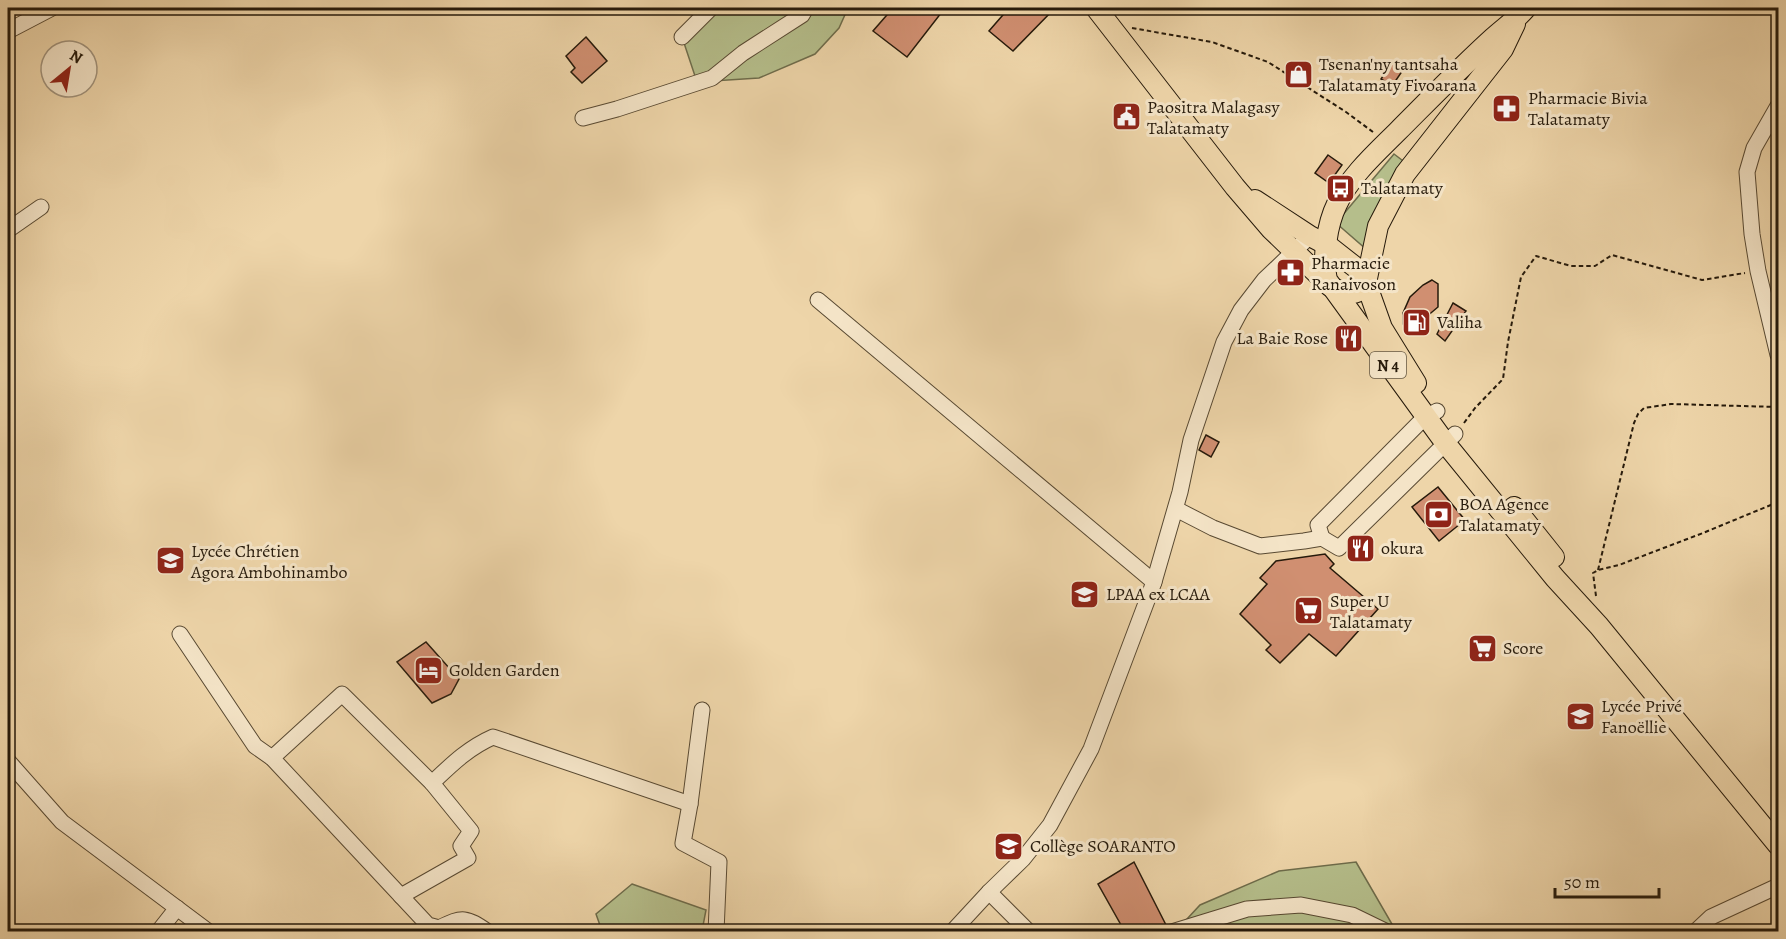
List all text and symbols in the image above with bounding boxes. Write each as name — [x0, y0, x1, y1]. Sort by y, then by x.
north arrow — [39, 39, 99, 99]
text: N — [65, 44, 87, 69]
place label: Tsenan'ny tantsaha Talatamaty Fivoarana — [1319, 52, 1477, 97]
shop icon: Tsenan'ny tantsaha Talatamaty Fivoarana — [1282, 58, 1314, 90]
place label: Pharmacie Bivia Talatamaty — [1528, 86, 1648, 131]
pharmacy icon: Pharmacie Bivia Talatamaty — [1491, 92, 1523, 124]
place label: Paositra Malagasy Talatamaty — [1147, 95, 1280, 140]
public building icon: Paositra Malagasy Talatamaty — [1110, 101, 1142, 133]
bus stop icon: Talatamaty — [1324, 172, 1356, 204]
place label: Talatamaty — [1361, 176, 1444, 200]
place label: Pharmacie Ranaivoson — [1311, 251, 1396, 296]
pharmacy icon: Pharmacie Ranaivoson — [1274, 257, 1306, 289]
fuel station icon: Valiha — [1400, 306, 1432, 338]
place label: Valiha — [1436, 310, 1483, 334]
restaurant icon: La Baie Rose — [1333, 322, 1365, 354]
place label: La Baie Rose — [1236, 326, 1328, 350]
road number: N 4 — [1370, 352, 1406, 378]
place label: BOA Agence Talatamaty — [1459, 492, 1549, 537]
bank icon: BOA Agence Talatamaty — [1422, 498, 1454, 530]
restaurant icon: okura — [1344, 532, 1376, 564]
place label: okura — [1381, 536, 1424, 560]
place label: Lycée Chrétien Agora Ambohinambo — [190, 539, 347, 584]
school or university icon: Lycée Chrétien Agora Ambohinambo — [154, 545, 186, 577]
school or university icon: LPAA ex LCAA — [1069, 578, 1101, 610]
place label: LPAA ex LCAA — [1106, 582, 1211, 606]
place label: Super U Talatamaty — [1330, 589, 1413, 634]
supermarket icon: Super U Talatamaty — [1293, 595, 1325, 627]
supermarket icon: Score — [1466, 632, 1498, 664]
place label: Score — [1503, 636, 1543, 660]
hotel icon: Golden Garden — [412, 654, 444, 686]
place label: Golden Garden — [449, 658, 560, 682]
place label: Lycée Privé Fanoëllie — [1601, 694, 1682, 739]
school or university icon: Lycée Privé Fanoëllie — [1564, 700, 1596, 732]
school or university icon: Collège SOARANTO — [993, 830, 1025, 862]
place label: Collège SOARANTO — [1030, 834, 1176, 858]
scale bar — [1555, 861, 1658, 899]
text: 50 m — [1564, 870, 1600, 894]

